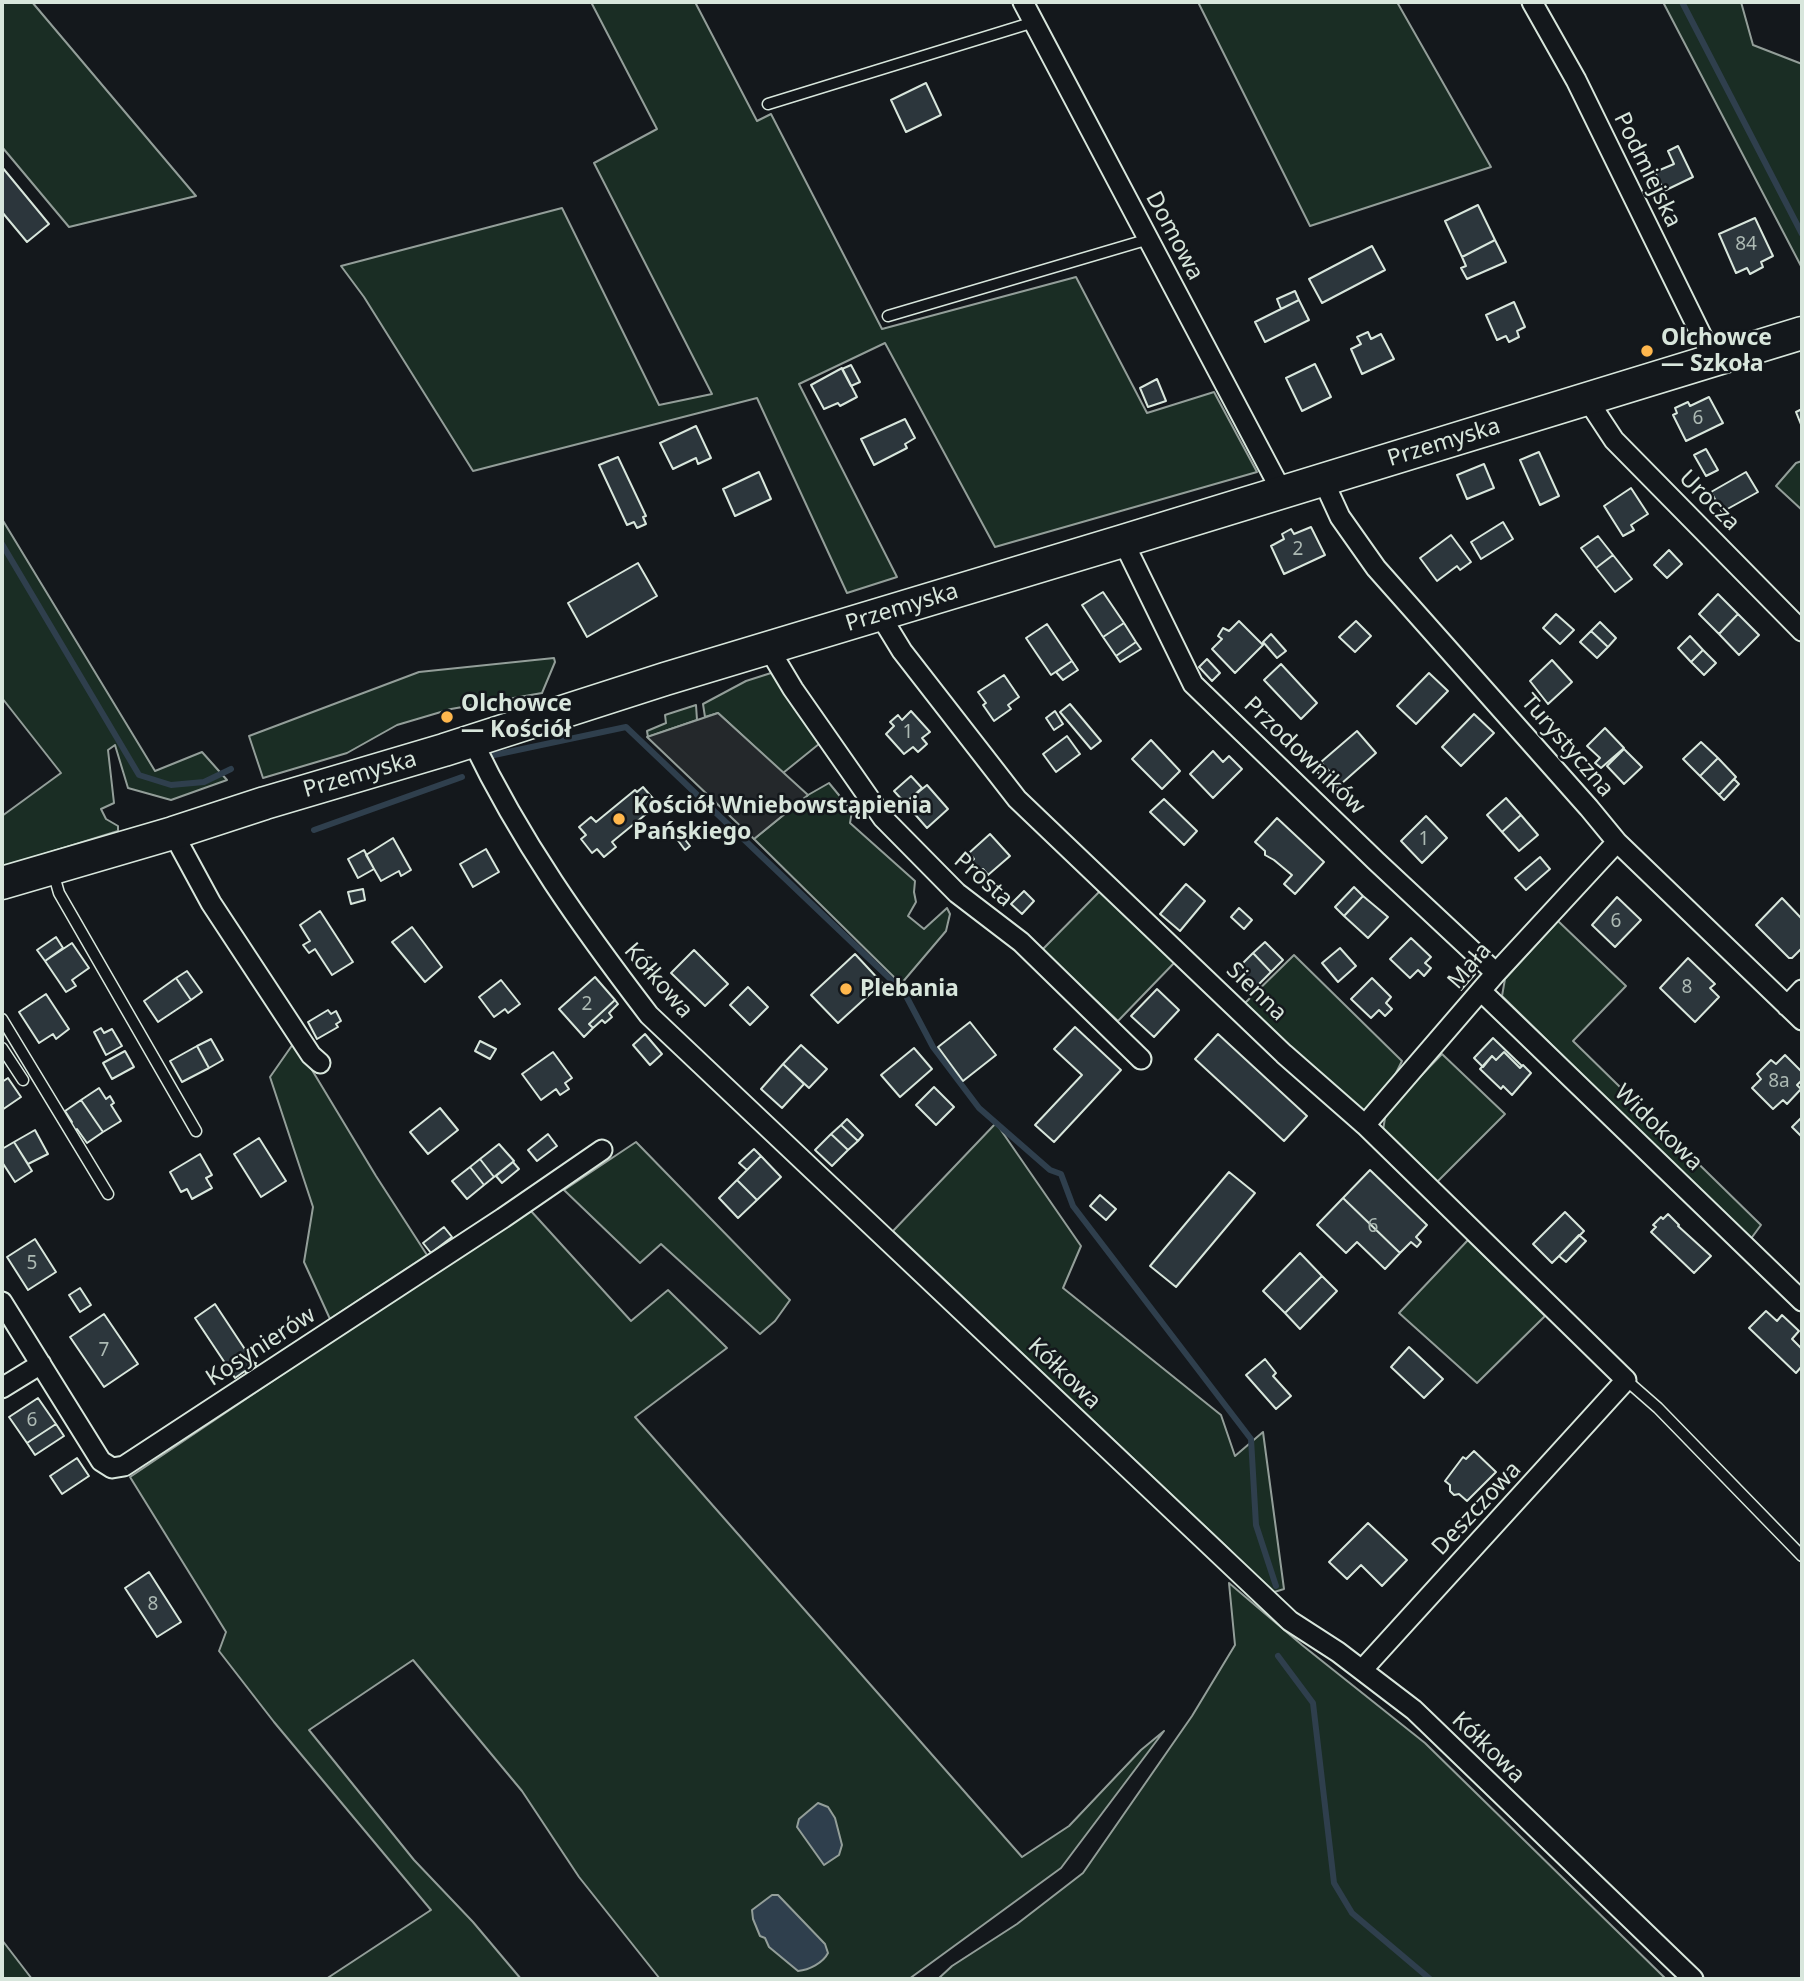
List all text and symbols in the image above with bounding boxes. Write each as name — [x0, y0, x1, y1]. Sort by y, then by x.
street label: Podmiejska — [1607, 108, 1687, 232]
street label: Domowa — [1139, 187, 1209, 285]
house number: 84 — [1735, 234, 1757, 256]
place label: Olchowce — Szkoła — [1661, 324, 1772, 378]
marker: Olchowce — Szkoła — [1639, 343, 1655, 359]
house number: 6 — [1693, 408, 1703, 430]
street label: Przemyska — [1384, 413, 1504, 473]
street label: Urocza — [1673, 465, 1745, 537]
house number: 2 — [1293, 539, 1303, 561]
street label: Przemyska — [842, 578, 962, 638]
street label: Turystyczna — [1515, 689, 1619, 803]
place label: Olchowce — Kościół — [461, 690, 572, 744]
street label: Przodowników — [1238, 691, 1370, 821]
marker: Olchowce — Kościół — [439, 709, 455, 725]
house number: 1 — [903, 722, 913, 744]
street label: Przemyska — [300, 746, 420, 804]
place label: Kościół Wniebowstąpienia Pańskiego — [633, 792, 932, 846]
marker: Kościół Wniebowstąpienia Pańskiego — [611, 811, 627, 827]
house number: 1 — [1419, 829, 1429, 851]
street label: Prosta — [948, 847, 1018, 913]
house number: 6 — [1611, 911, 1621, 933]
street label: Mała — [1442, 937, 1498, 995]
street label: Kółkowa — [618, 938, 698, 1024]
street label: Sienna — [1220, 957, 1292, 1027]
place label: Plebania — [860, 975, 959, 1003]
house number: 8 — [1682, 977, 1692, 999]
marker: Plebania — [838, 981, 854, 997]
house number: 2 — [582, 994, 592, 1016]
house number: 8a — [1768, 1071, 1790, 1093]
street label: Widokowa — [1608, 1079, 1708, 1177]
house number: 6 — [1368, 1216, 1378, 1238]
house number: 5 — [27, 1253, 37, 1275]
street label: Kosynierów — [201, 1301, 321, 1393]
street label: Kółkowa — [1022, 1333, 1106, 1415]
house number: 7 — [99, 1340, 109, 1362]
house number: 6 — [27, 1410, 37, 1432]
street label: Deszczowa — [1427, 1456, 1527, 1562]
house number: 8 — [148, 1594, 158, 1616]
street label: Kółkowa — [1446, 1707, 1530, 1789]

